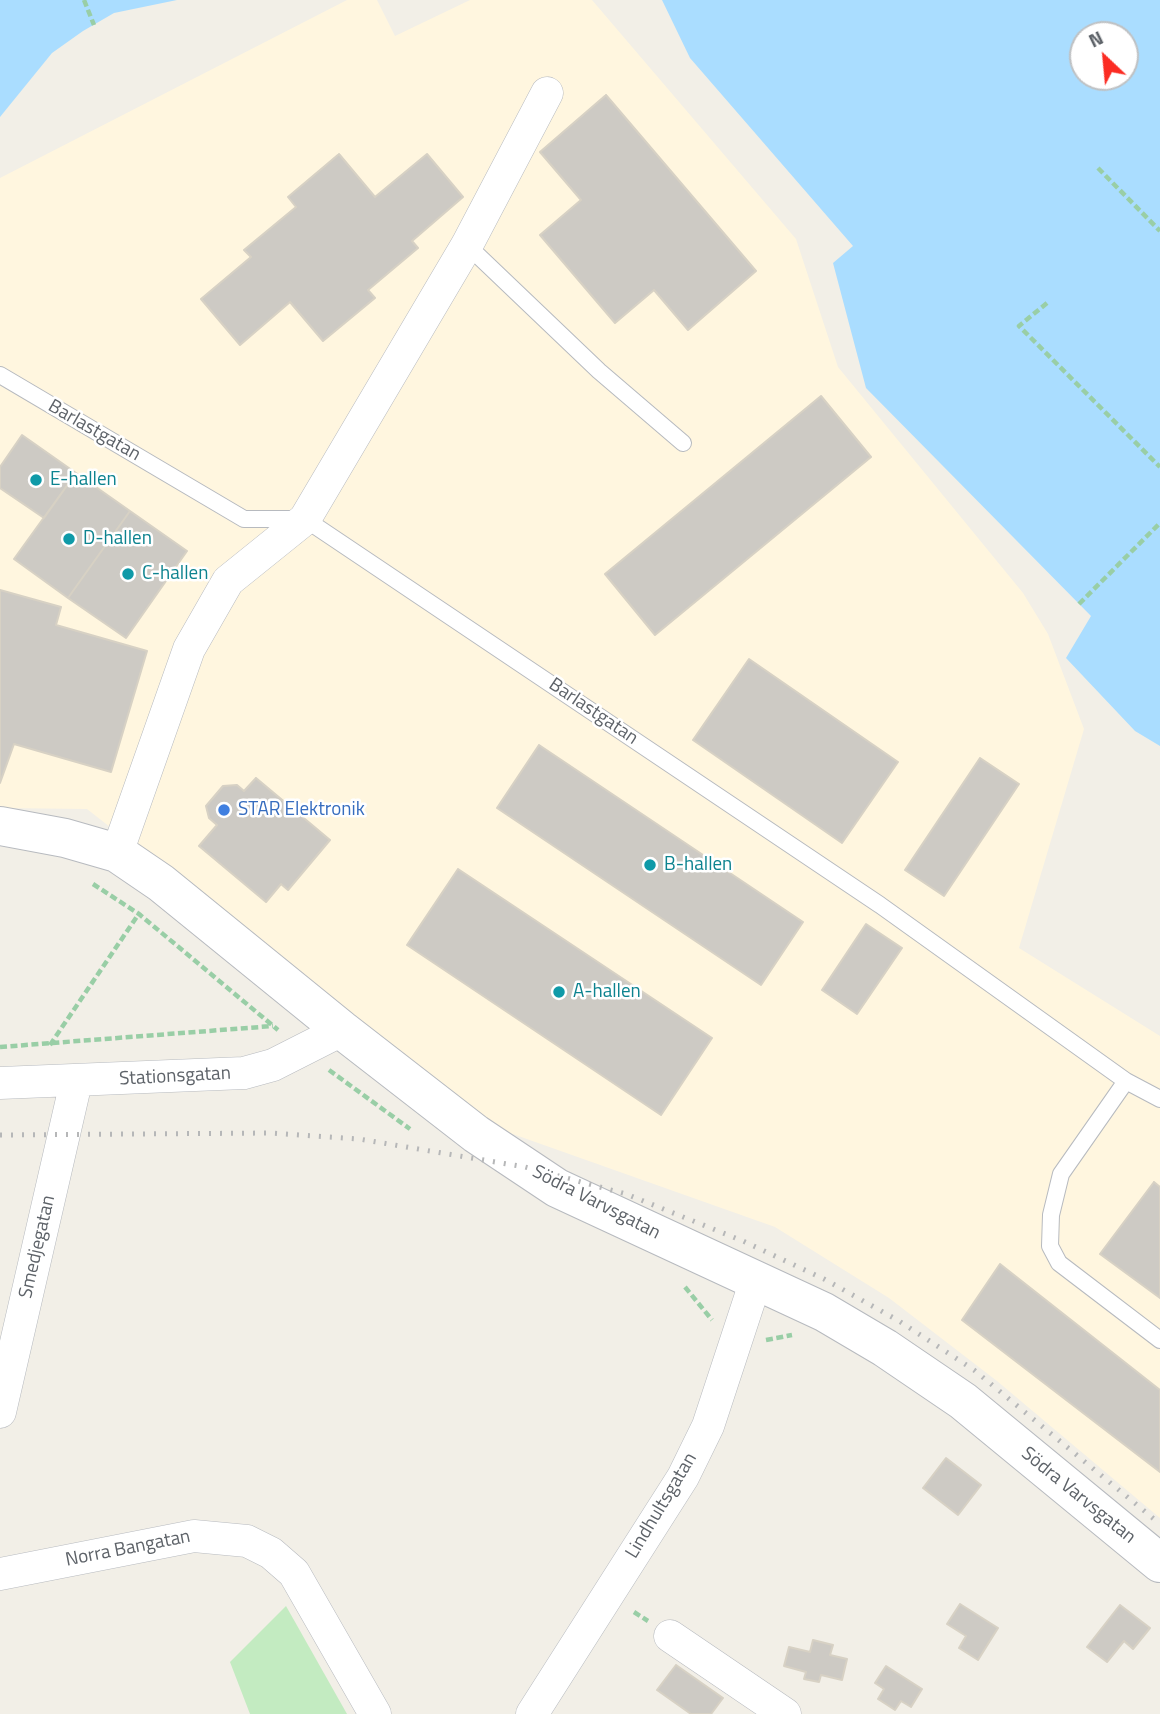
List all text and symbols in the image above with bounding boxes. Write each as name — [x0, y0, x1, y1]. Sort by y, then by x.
north arrow — [1069, 21, 1139, 91]
text: N — [1083, 23, 1108, 54]
street label: Barlastgatan — [44, 395, 144, 467]
place label: E-hallen — [50, 469, 117, 491]
marker: E-hallen — [28, 472, 44, 488]
place label: D-hallen — [83, 528, 152, 550]
marker: D-hallen — [61, 531, 77, 547]
place label: C-hallen — [142, 563, 208, 585]
marker: C-hallen — [120, 566, 136, 582]
street label: Barlastgatan — [544, 674, 642, 750]
place label: STAR Elektronik — [238, 799, 365, 821]
marker: STAR Elektronik — [216, 802, 232, 818]
place label: B-hallen — [664, 854, 732, 876]
marker: B-hallen — [642, 857, 658, 873]
place label: A-hallen — [573, 981, 641, 1003]
marker: A-hallen — [551, 984, 567, 1000]
street label: Stationsgatan — [119, 1063, 231, 1091]
street label: Södra Varvsgatan — [528, 1161, 664, 1245]
street label: Smedjegatan — [15, 1193, 61, 1301]
street label: Södra Varvsgatan — [1016, 1443, 1140, 1549]
street label: Lindhultsgatan — [622, 1449, 702, 1563]
street label: Norra Bangatan — [64, 1526, 192, 1572]

